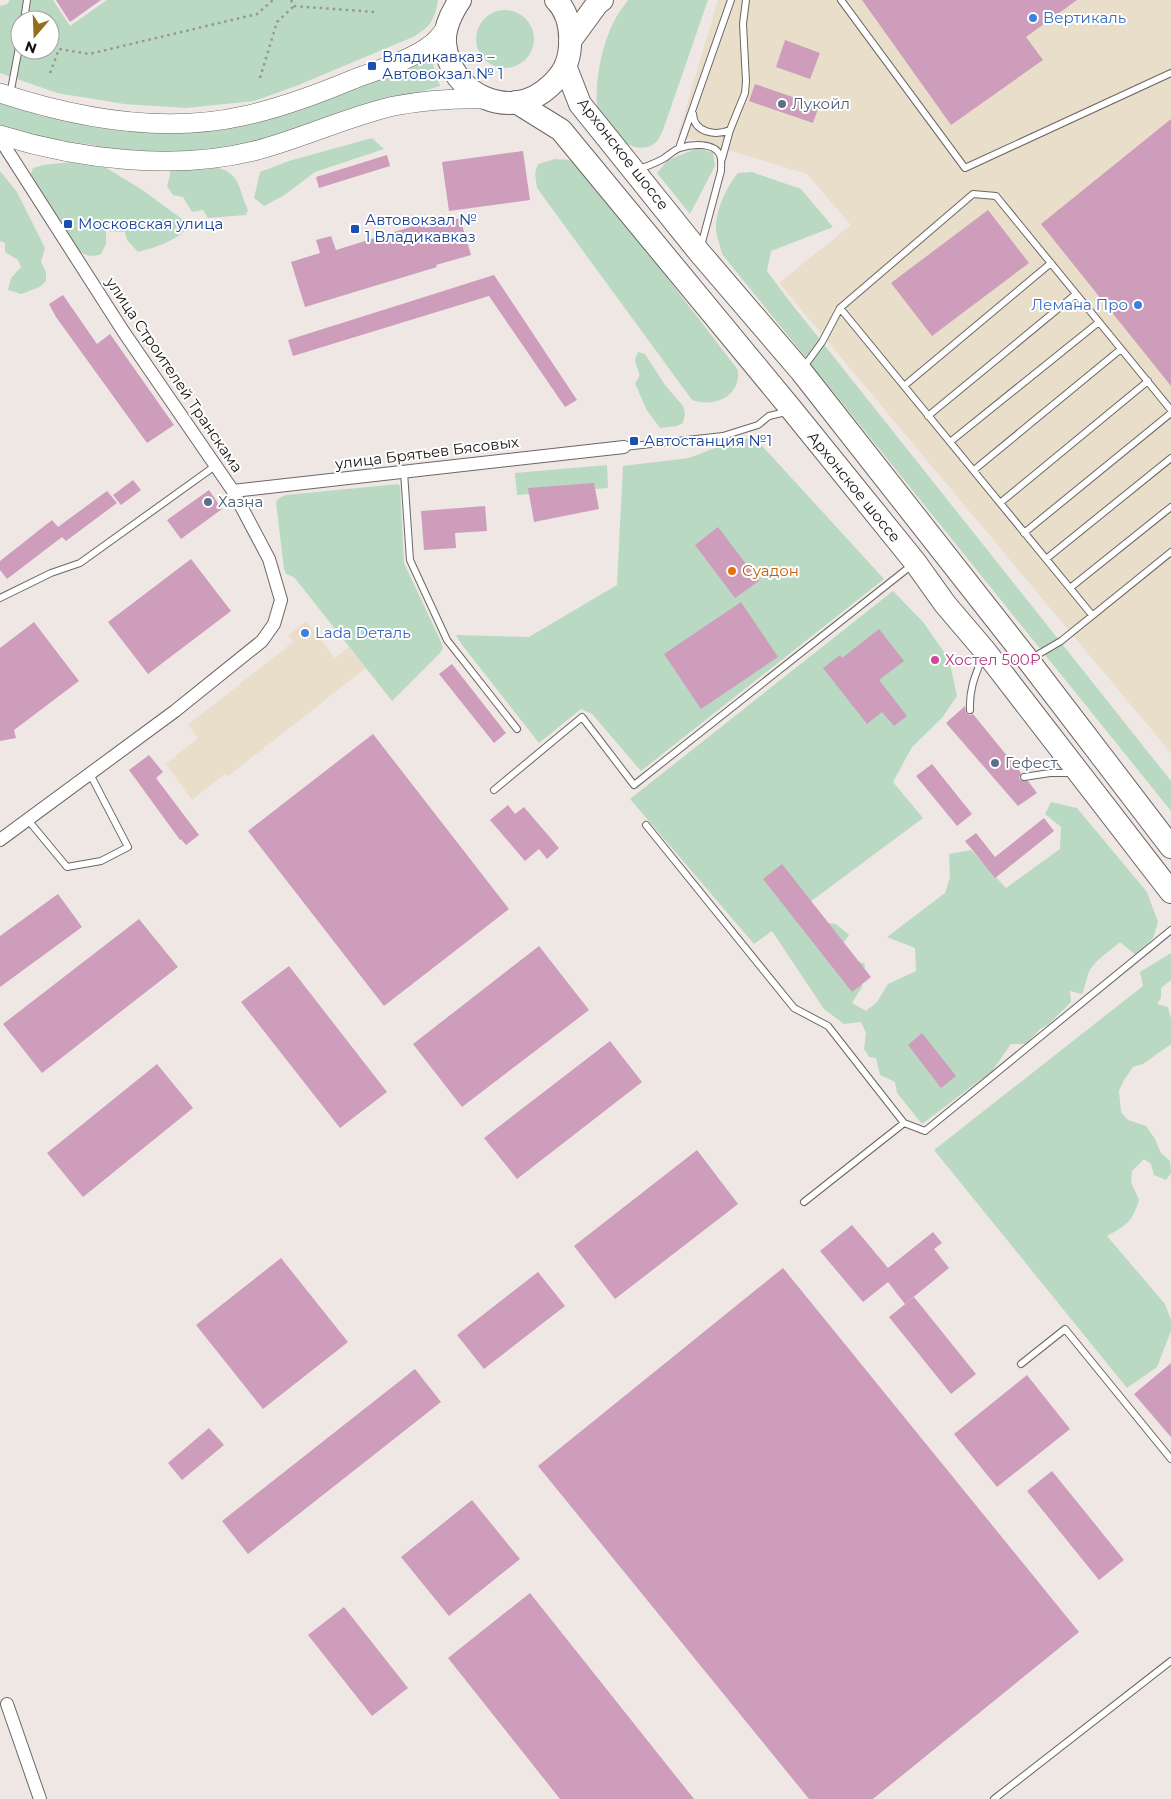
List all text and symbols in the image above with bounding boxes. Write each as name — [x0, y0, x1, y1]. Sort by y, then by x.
place label: Вертикаль — [1043, 8, 1126, 27]
north arrow — [10, 10, 60, 60]
marker: Вертикаль — [1027, 12, 1039, 24]
text: N — [22, 37, 39, 58]
place label: Владикавказ – Автовокзал № 1 — [382, 47, 503, 83]
marker: Владикавказ – Автовокзал № 1 — [366, 60, 378, 72]
street label: Архонское шоссе — [574, 94, 673, 214]
place label: Лукойл — [792, 94, 850, 113]
marker: Лукойл — [776, 98, 788, 110]
place label: Автовокзал № 1 Владикавказ — [365, 210, 477, 246]
place label: Московская улица — [78, 214, 223, 233]
marker: Московская улица — [62, 218, 74, 230]
marker: Автовокзал № 1 Владикавказ — [349, 223, 361, 235]
street label: улица Строителей Транскама — [101, 273, 247, 476]
place label: Лемана Про — [1031, 295, 1128, 314]
marker: Лемана Про — [1132, 299, 1144, 311]
street label: Архонское шоссе — [804, 427, 905, 546]
place label: Автостанция №1 — [644, 431, 772, 450]
street label: улица Брятьев Бясовых — [333, 432, 520, 473]
marker: Автостанция №1 — [628, 435, 640, 447]
place label: Хазна — [218, 492, 263, 511]
marker: Хазна — [202, 496, 214, 508]
place label: Суадон — [742, 561, 799, 580]
marker: Суадон — [726, 565, 738, 577]
place label: Lada Dеталь — [315, 623, 411, 642]
marker: Lada Dеталь — [299, 627, 311, 639]
place label: Хостел 500₽ — [945, 650, 1041, 669]
marker: Хостел 500₽ — [929, 654, 941, 666]
place label: Гефест — [1005, 753, 1058, 772]
marker: Гефест — [989, 757, 1001, 769]

